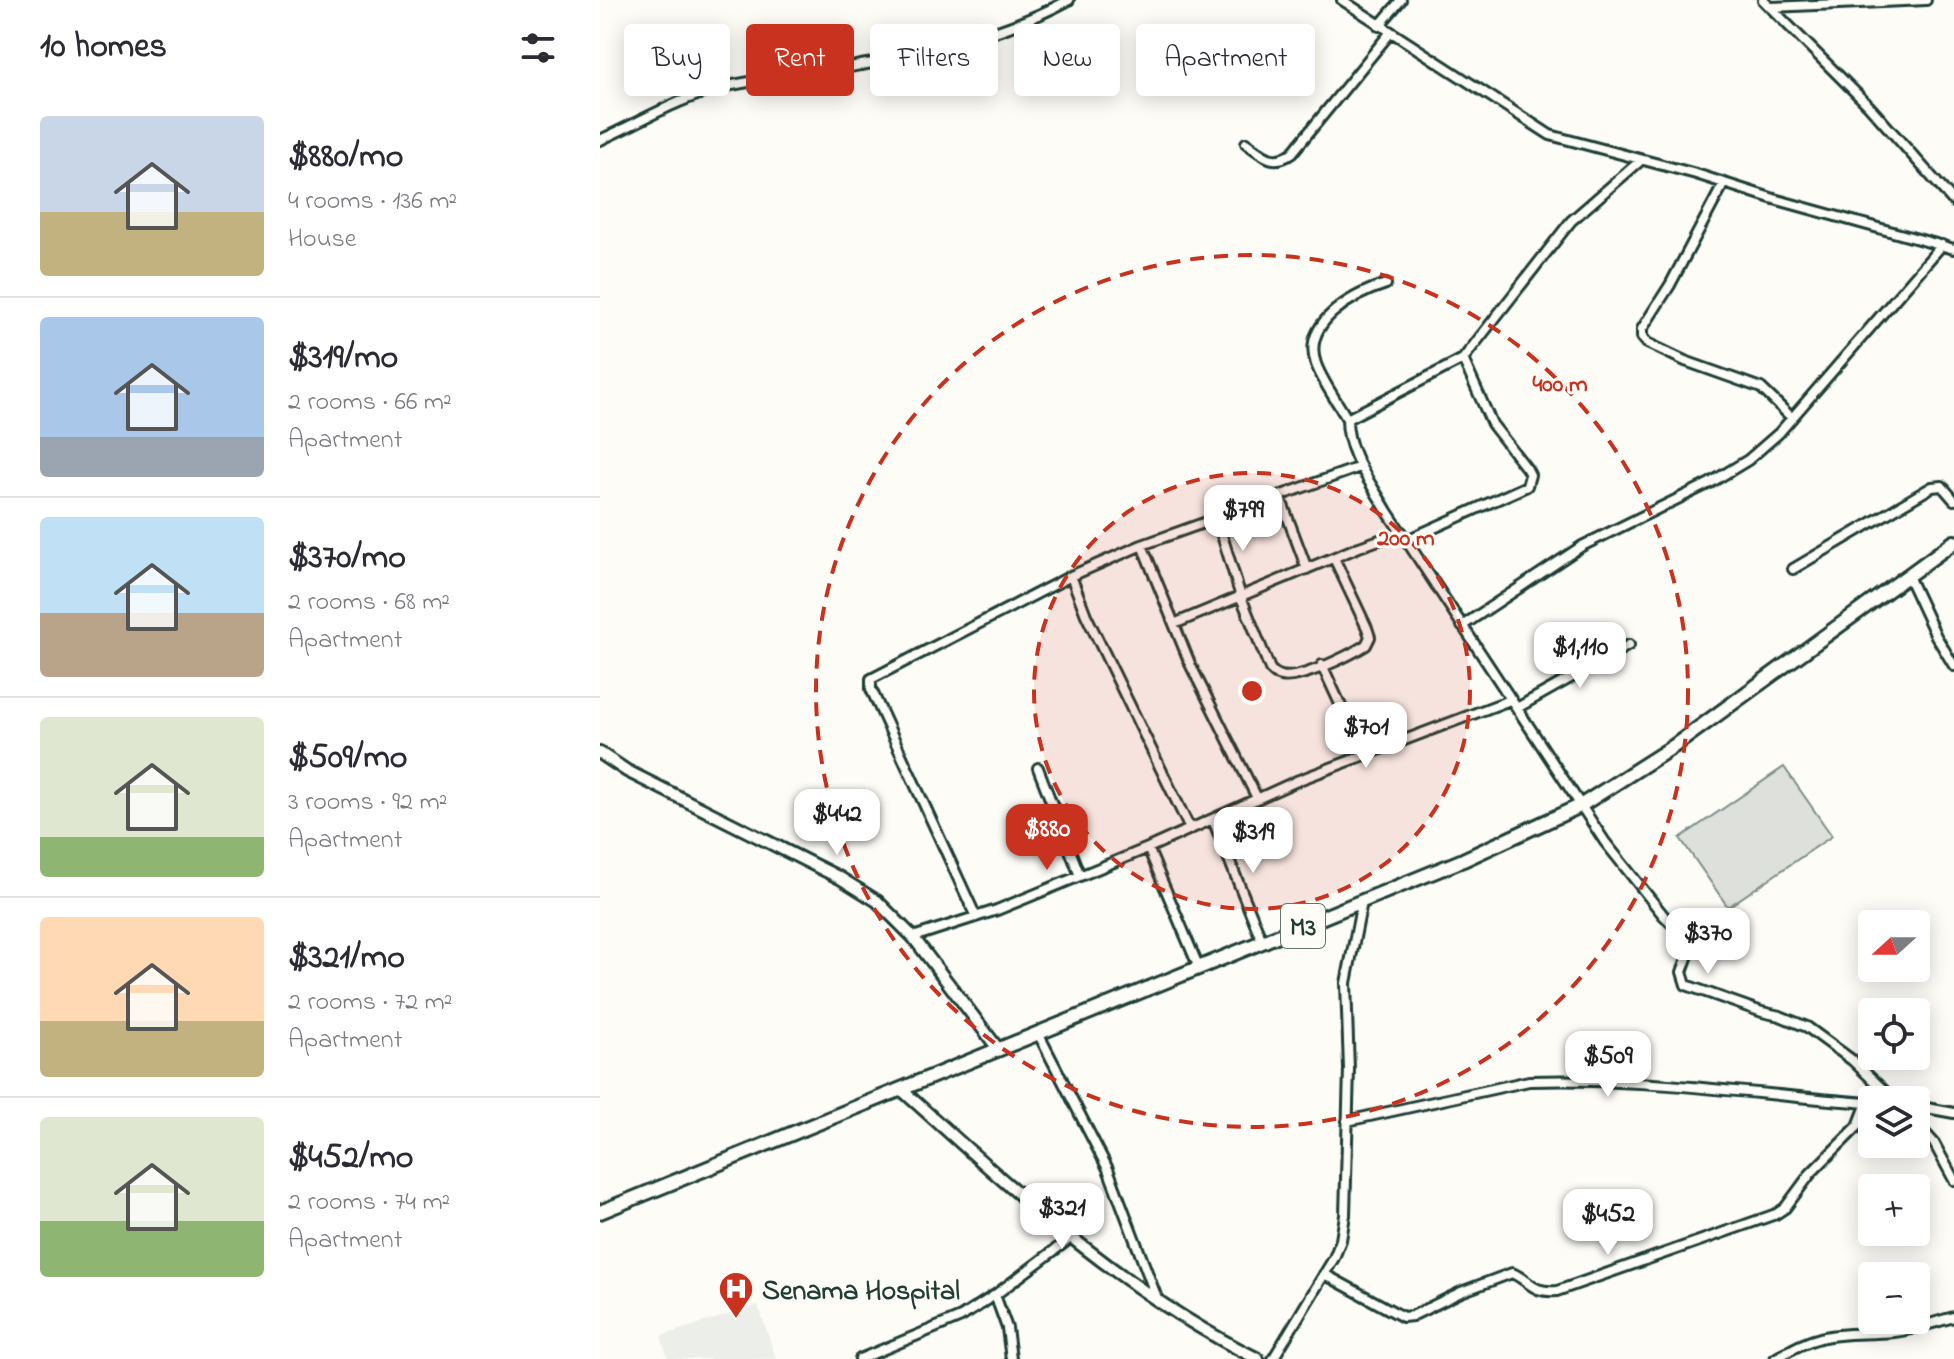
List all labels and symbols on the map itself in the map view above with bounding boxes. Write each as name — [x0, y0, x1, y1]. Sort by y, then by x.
text: 400 m — [1532, 368, 1588, 403]
pin: $799 — [1196, 485, 1290, 553]
text: 200 m — [1376, 522, 1435, 557]
pin: $1,110 — [1515, 622, 1645, 690]
centre of rings — [1238, 677, 1266, 705]
pin: $701 — [1319, 702, 1413, 770]
pin: $442 — [790, 789, 884, 857]
pin: $880 — [1000, 804, 1094, 872]
pin: $319 — [1206, 807, 1300, 875]
road number: M3 — [1281, 904, 1325, 948]
pin: $370 — [1661, 908, 1755, 976]
north arrow — [1858, 910, 1930, 982]
pin: $509 — [1561, 1031, 1655, 1099]
pin: $321 — [1015, 1183, 1109, 1251]
pin: $452 — [1561, 1189, 1655, 1257]
hospital icon: Senama Hospital — [717, 1270, 755, 1320]
place label: Senama Hospital — [762, 1272, 960, 1313]

